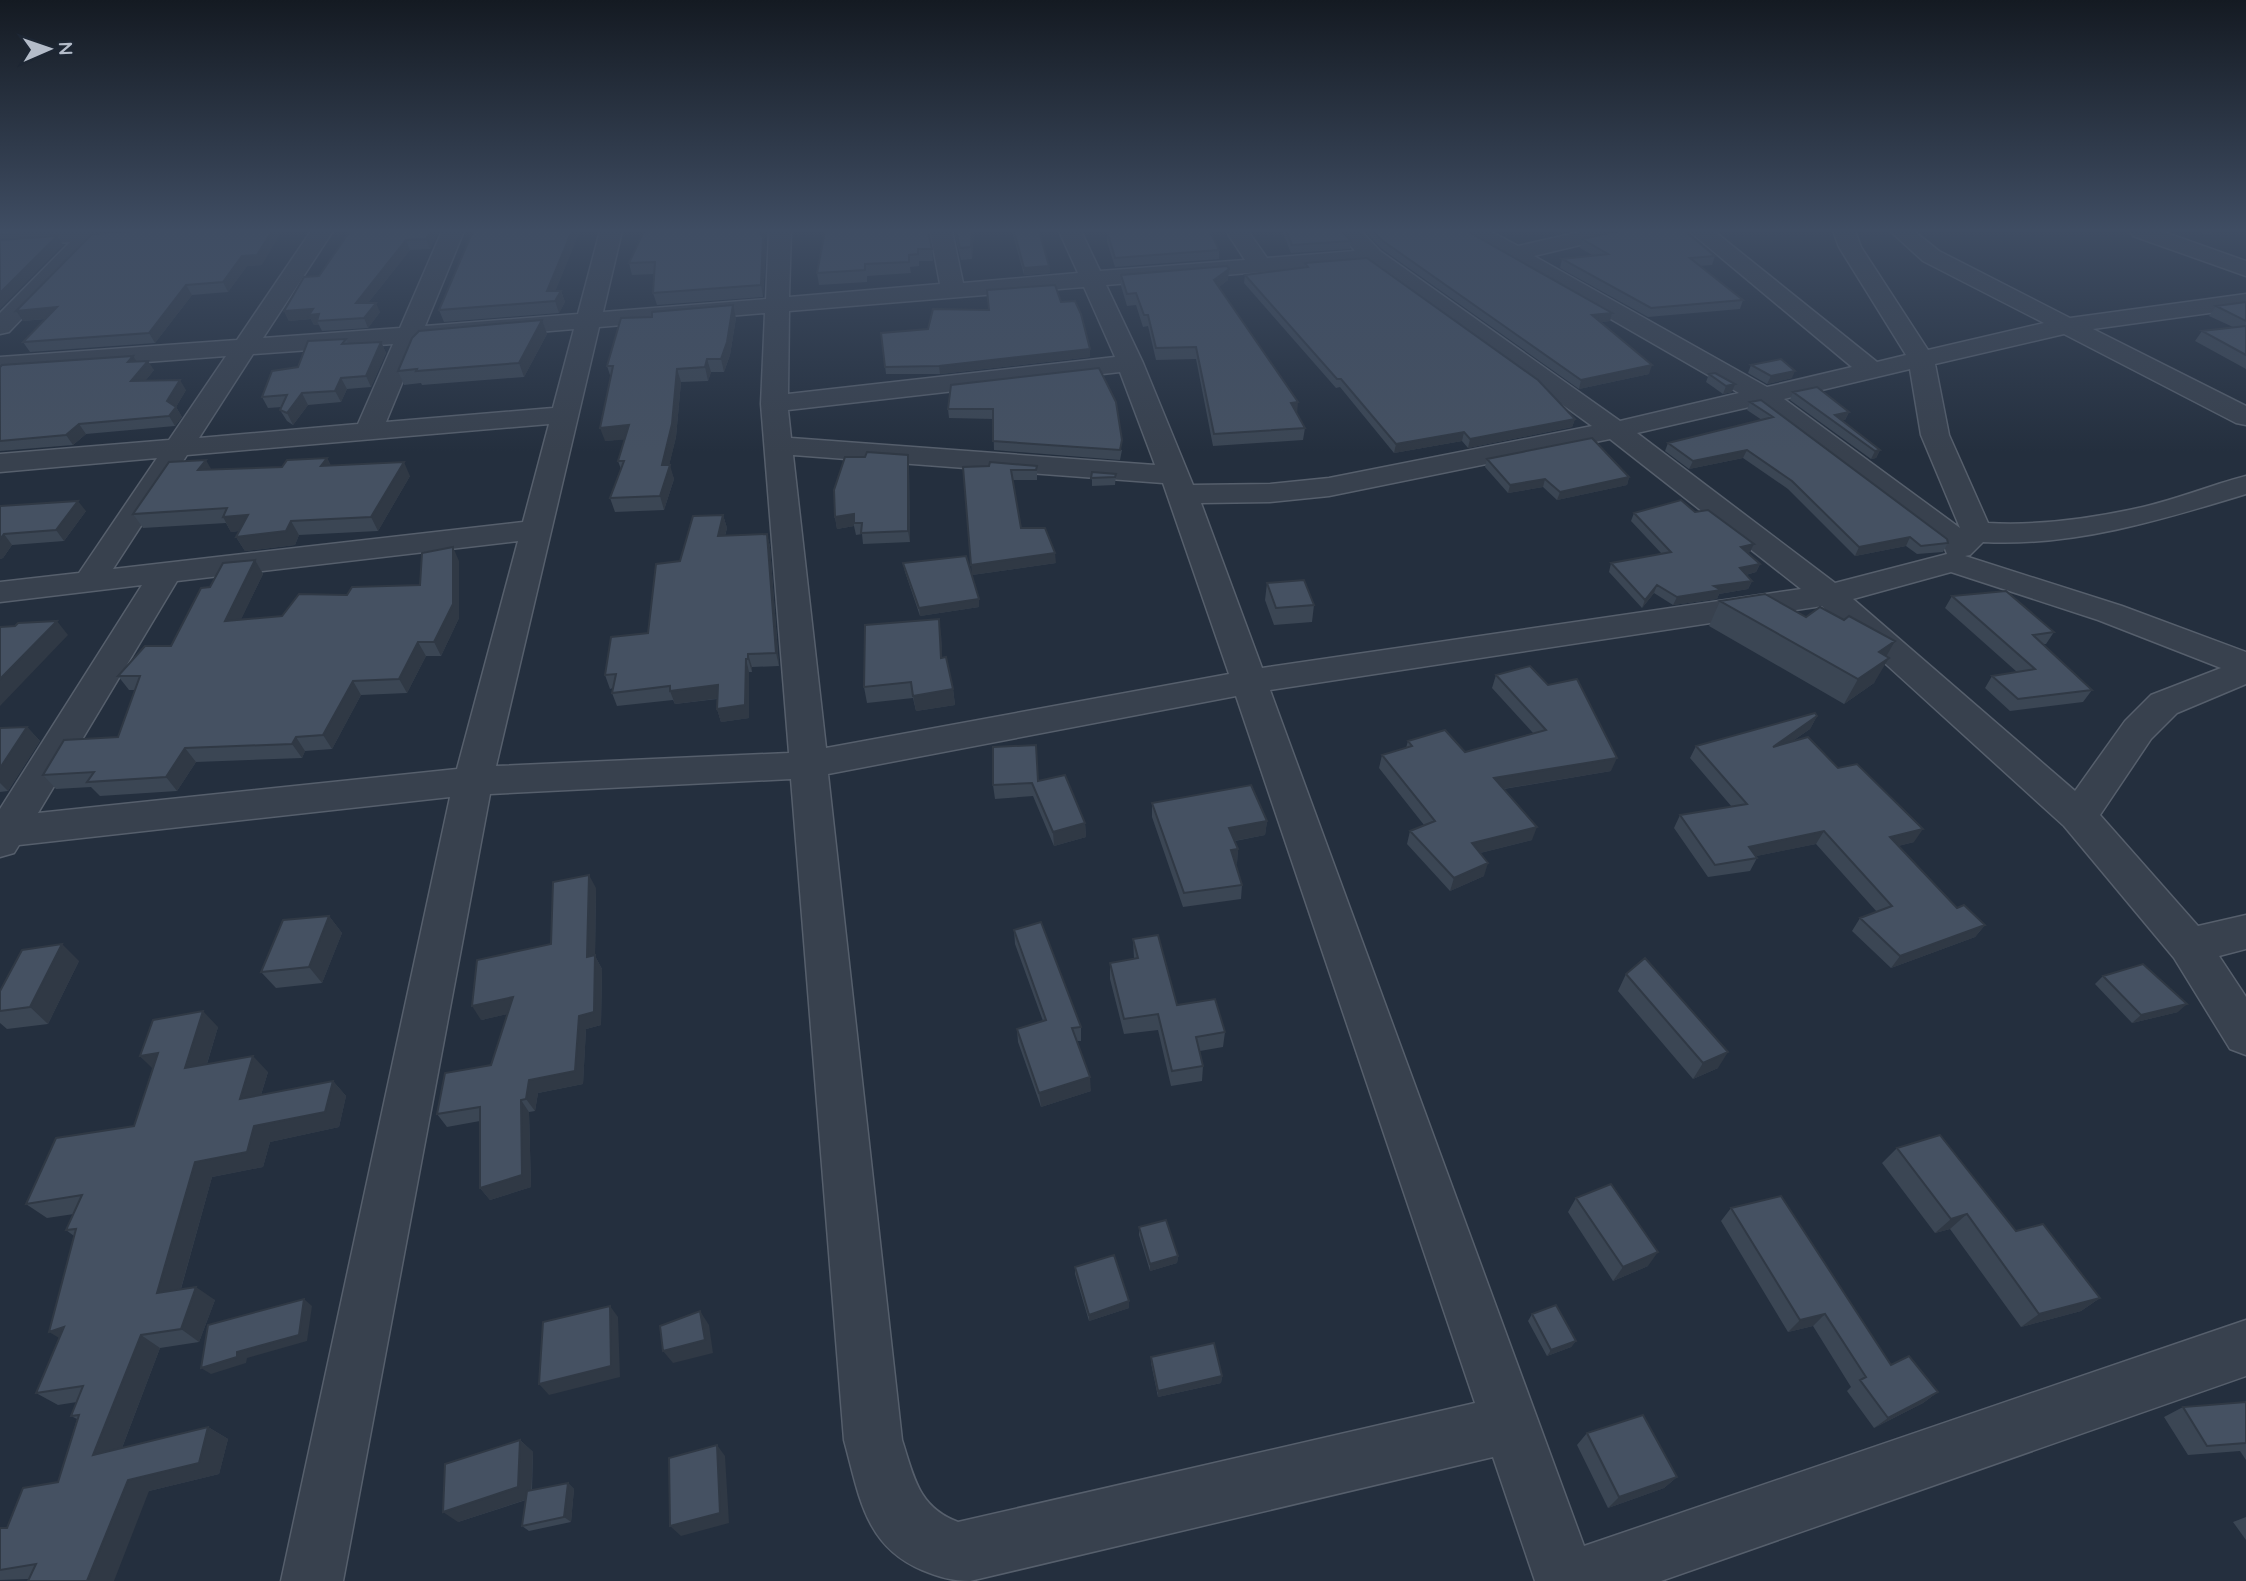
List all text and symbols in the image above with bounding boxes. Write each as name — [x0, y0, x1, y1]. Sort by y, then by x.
north arrow — [14, 14, 84, 84]
text: N — [54, 41, 78, 56]

